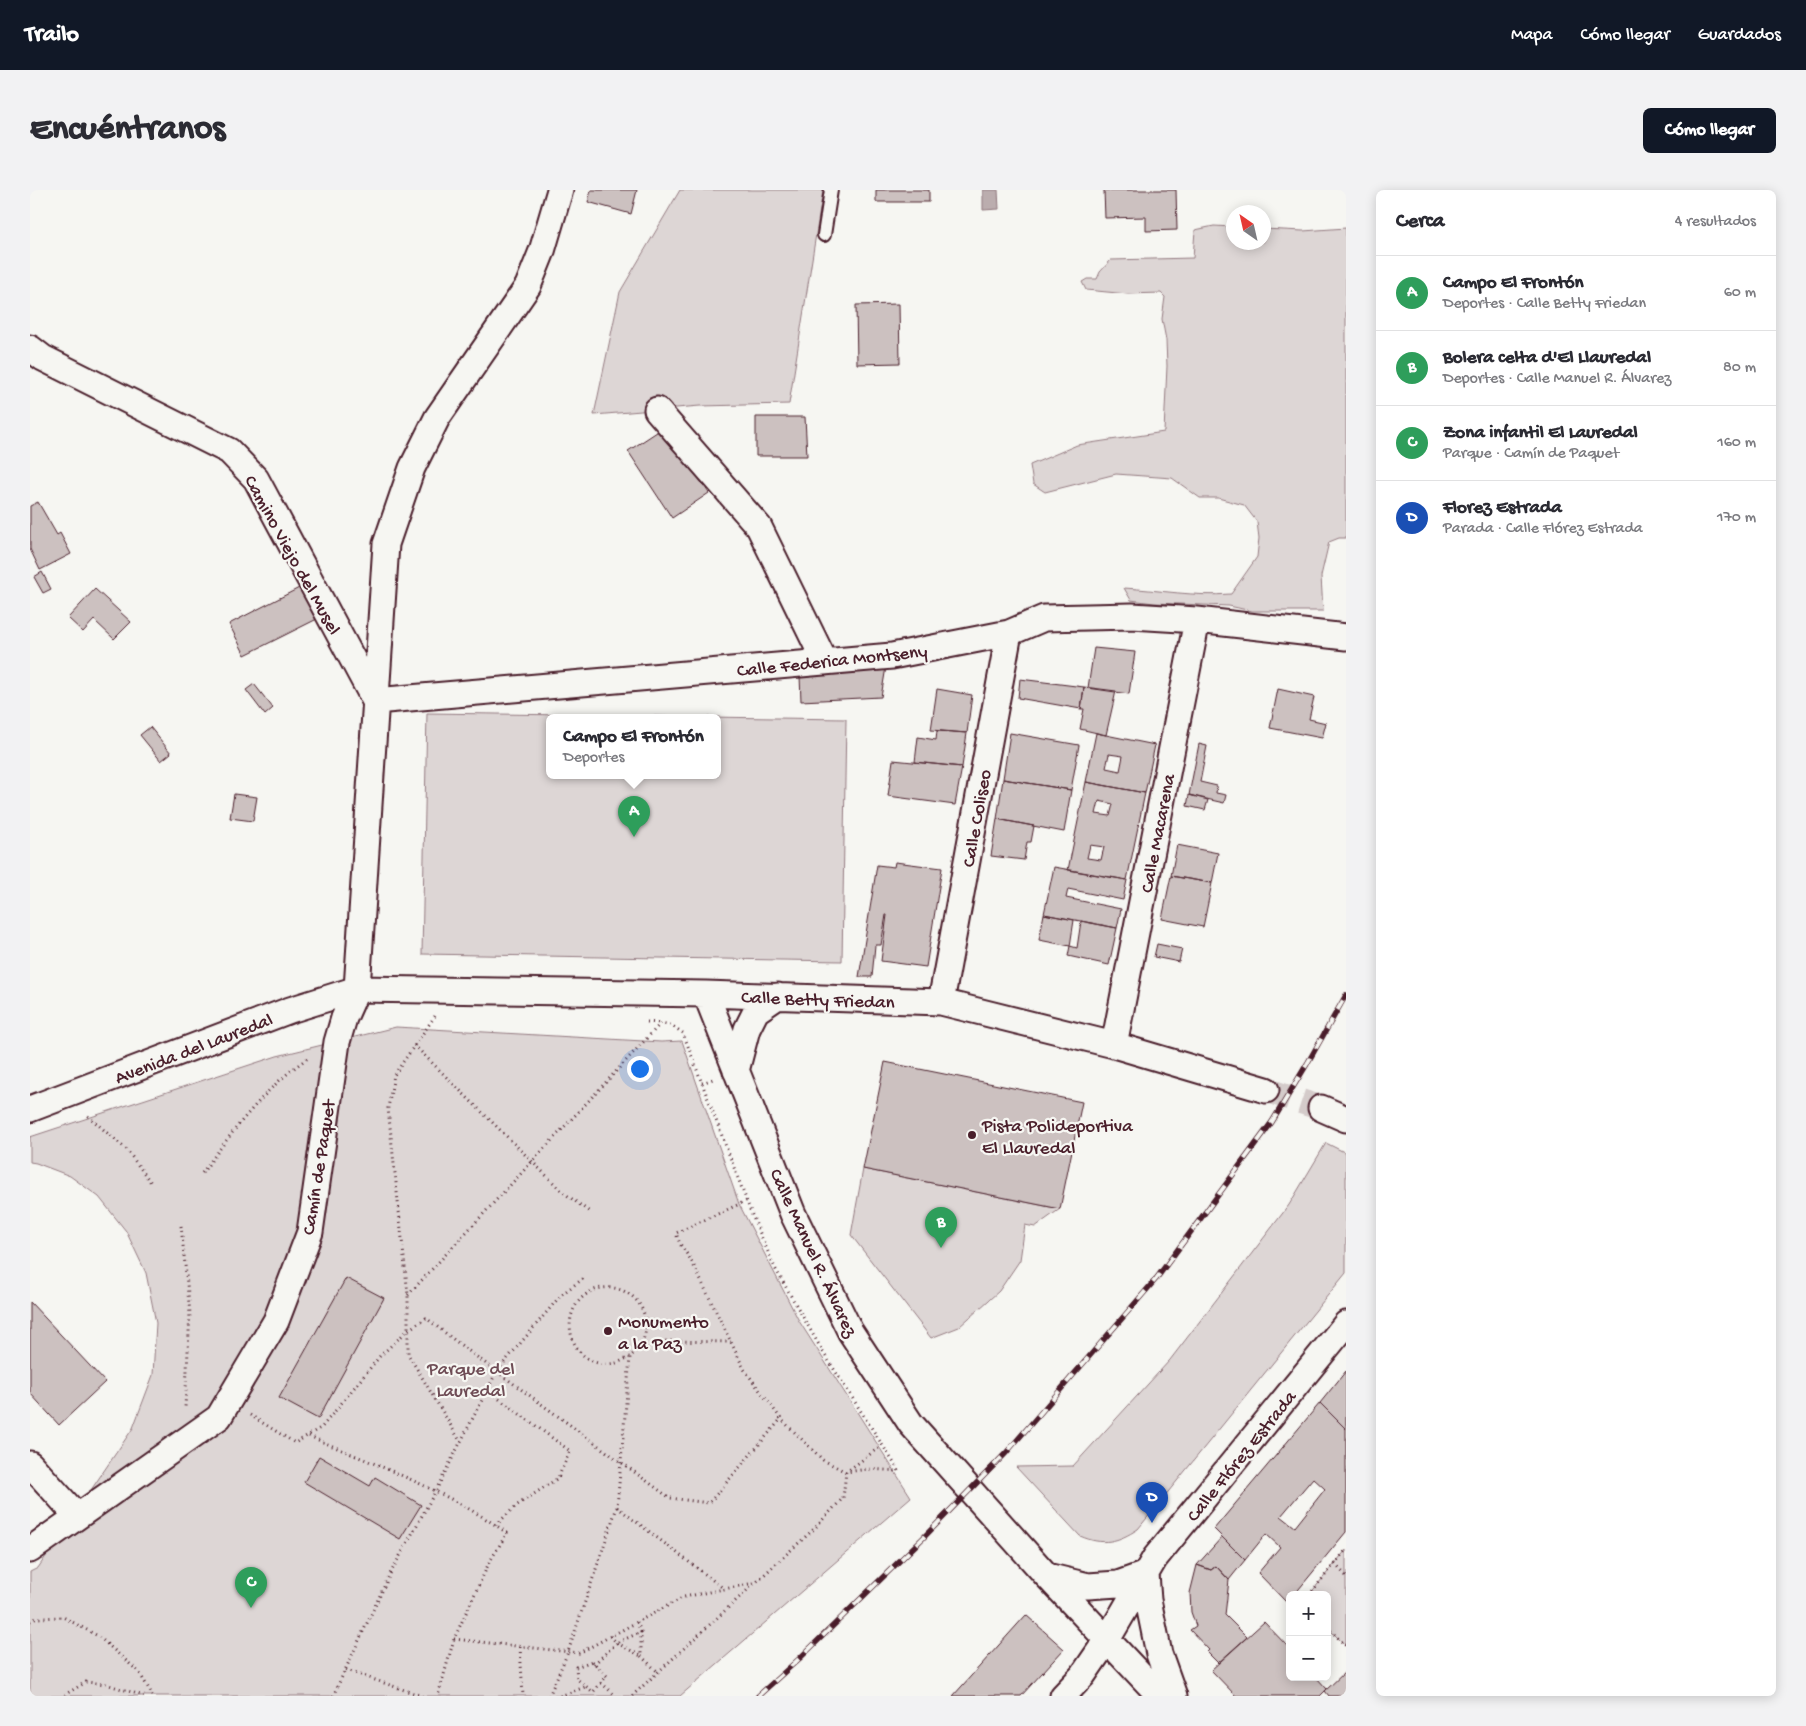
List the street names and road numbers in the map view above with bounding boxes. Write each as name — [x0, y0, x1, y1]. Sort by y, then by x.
street label: Camino Viejo del Musel — [238, 472, 344, 640]
street label: Calle Federica Montseny — [736, 641, 929, 684]
street label: Calle Coliseo — [959, 768, 998, 869]
street label: Calle Macarena — [1137, 771, 1182, 895]
street label: Calle Betty Friedan — [741, 987, 895, 1016]
street label: Avenida del Lauredal — [112, 1010, 276, 1091]
street label: Camín de Paquet — [298, 1096, 343, 1237]
street label: Calle Manuel R. Álvarez — [763, 1166, 861, 1342]
street label: Calle Flórez Estrada — [1183, 1386, 1304, 1527]

